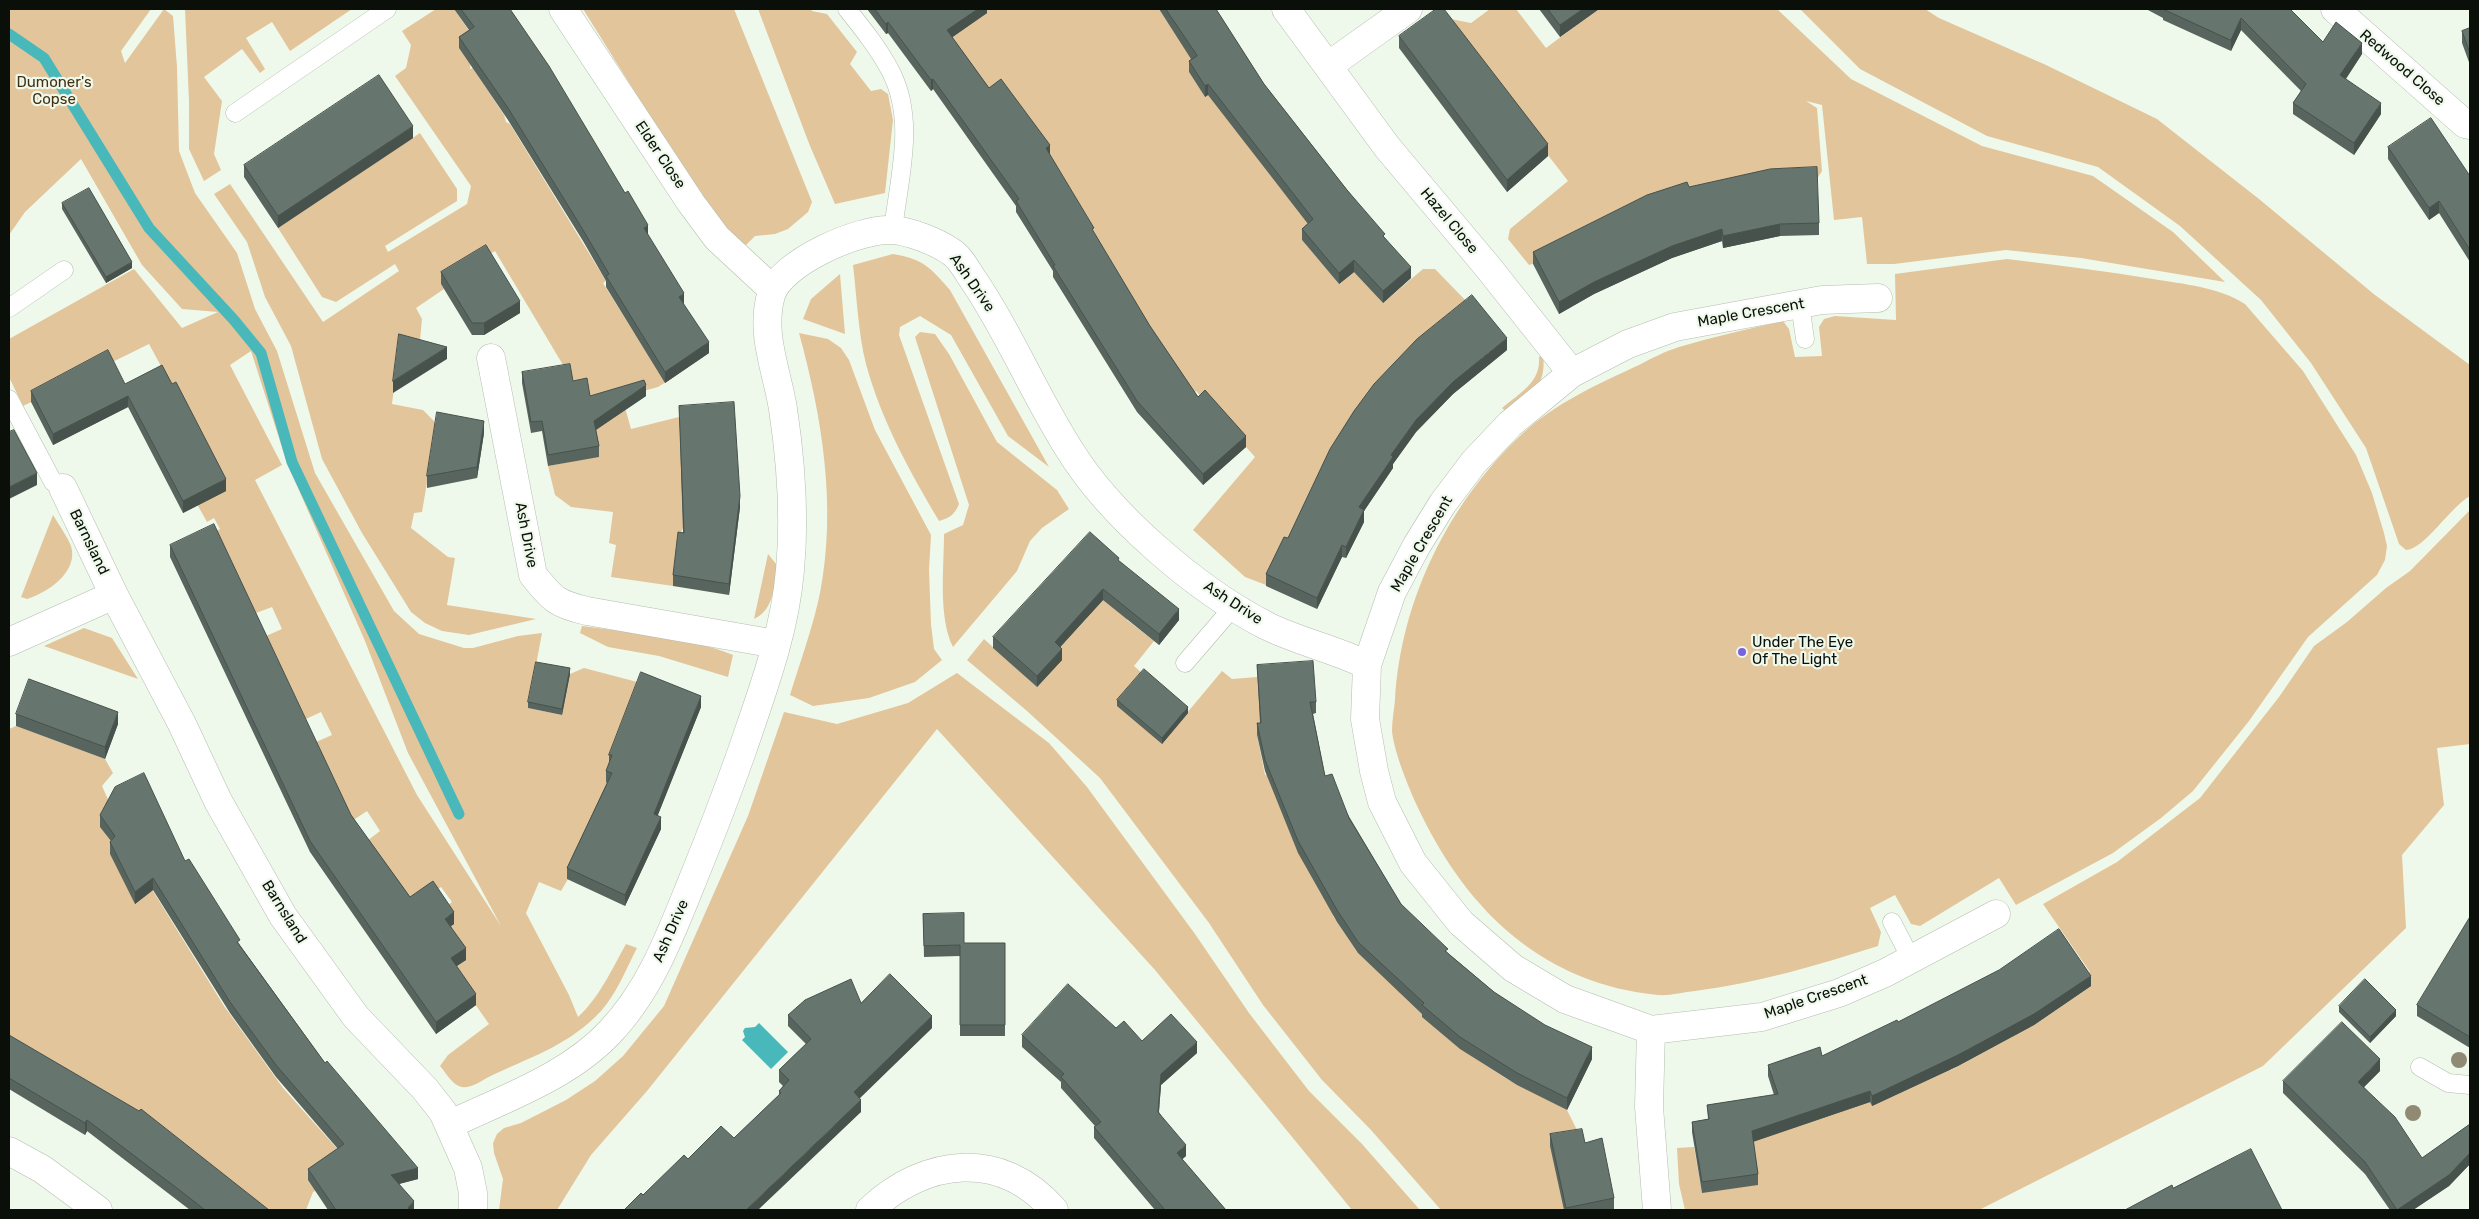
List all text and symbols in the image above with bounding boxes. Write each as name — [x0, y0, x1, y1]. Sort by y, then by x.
street label: Redwood Close — [2356, 26, 2448, 110]
park label: Dumoner's Copse — [16, 74, 92, 109]
street label: Elder Close — [631, 118, 689, 192]
street label: Hazel Close — [1416, 184, 1482, 258]
street label: Ash Drive — [946, 251, 998, 315]
street label: Maple Crescent — [1696, 295, 1806, 331]
street label: Maple Crescent — [1387, 493, 1457, 595]
street label: Ash Drive — [511, 501, 541, 569]
street label: Barnsland — [65, 506, 113, 578]
street label: Ash Drive — [1200, 577, 1266, 629]
place label: Under The Eye Of The Light — [1752, 634, 1853, 669]
marker: Under The Eye Of The Light — [1736, 646, 1748, 658]
street label: Barnsland — [258, 877, 310, 947]
street label: Ash Drive — [649, 897, 693, 965]
street label: Maple Crescent — [1762, 971, 1870, 1023]

